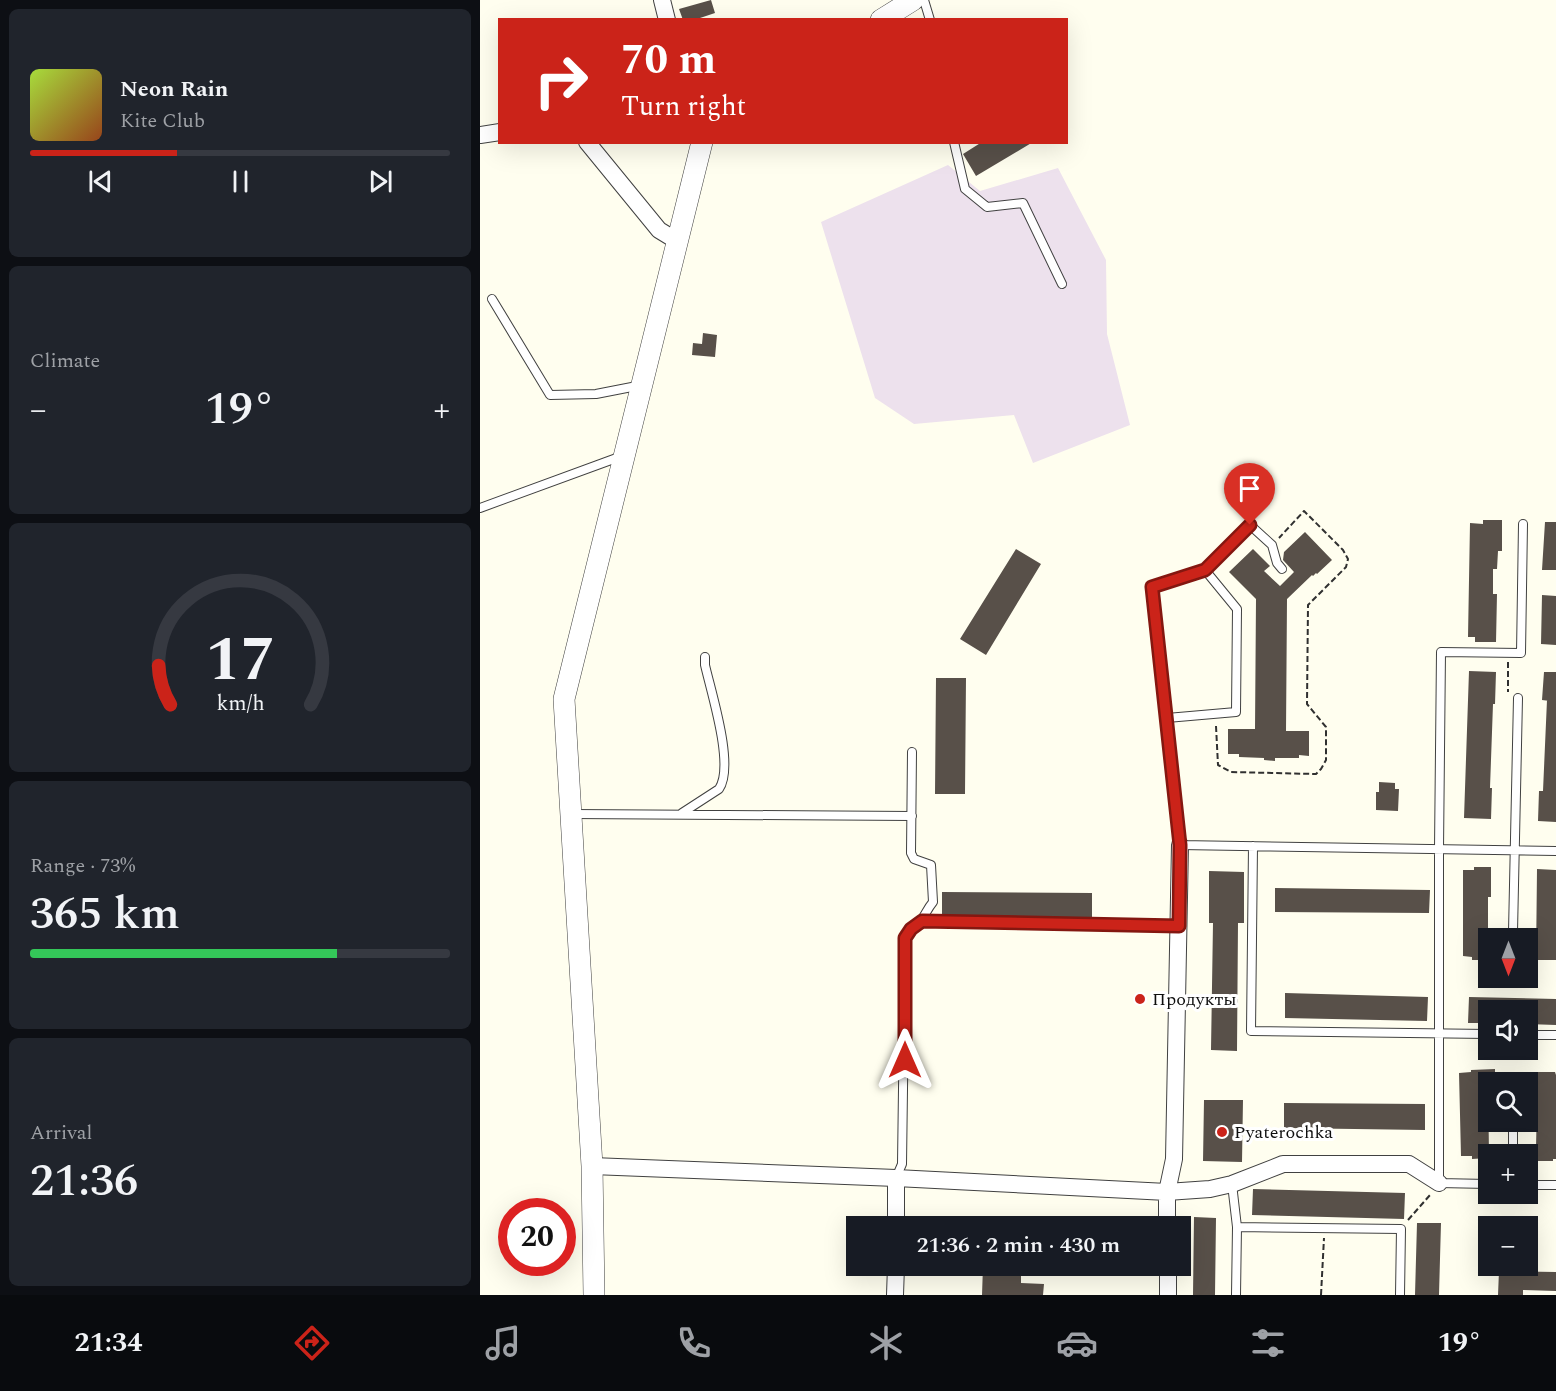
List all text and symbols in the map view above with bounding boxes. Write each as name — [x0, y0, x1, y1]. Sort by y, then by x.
text: 70 m — [621, 29, 716, 92]
icon: right — [522, 42, 600, 120]
text: Neon Rain — [120, 73, 228, 106]
text: Turn right — [621, 86, 746, 128]
text: Kite Club — [120, 106, 205, 136]
icon: previous — [84, 165, 117, 198]
icon: pause — [224, 165, 257, 198]
icon: next — [364, 165, 397, 198]
text: Climate — [30, 346, 100, 376]
text: 19° — [205, 375, 275, 444]
text: − — [30, 385, 47, 435]
text: + — [434, 385, 450, 435]
pin — [1224, 463, 1275, 525]
icon: arrive — [1233, 472, 1266, 505]
text: 17 — [205, 613, 275, 708]
text: km/h — [216, 687, 264, 720]
text: Range · 73% — [30, 851, 135, 881]
text: 365 km — [30, 880, 180, 949]
north arrow — [1478, 928, 1538, 988]
map controls — [1478, 928, 1538, 1276]
place label: Продукты — [1152, 986, 1237, 1013]
marker: Продукты — [1133, 992, 1147, 1006]
button: sound — [1478, 1000, 1538, 1060]
position arrow — [873, 1028, 937, 1092]
button: search — [1478, 1072, 1538, 1132]
text: Arrival — [30, 1118, 92, 1148]
place label: Pyaterochka — [1234, 1119, 1333, 1146]
marker: Pyaterochka — [1215, 1125, 1229, 1139]
button: + — [1478, 1144, 1538, 1204]
text: 21:36 — [30, 1147, 138, 1216]
speed limit sign: 20 — [498, 1198, 576, 1276]
button: − — [1478, 1216, 1538, 1276]
text: 21:36 · 2 min · 430 m — [917, 1229, 1120, 1262]
text: 21:34 — [75, 1322, 142, 1364]
icon: directions — [291, 1322, 333, 1364]
icon: music — [482, 1322, 524, 1364]
icon: phone — [673, 1322, 715, 1364]
icon: climate — [865, 1322, 907, 1364]
icon: car — [1056, 1322, 1098, 1364]
icon: filters — [1247, 1322, 1289, 1364]
text: 19° — [1438, 1322, 1481, 1364]

